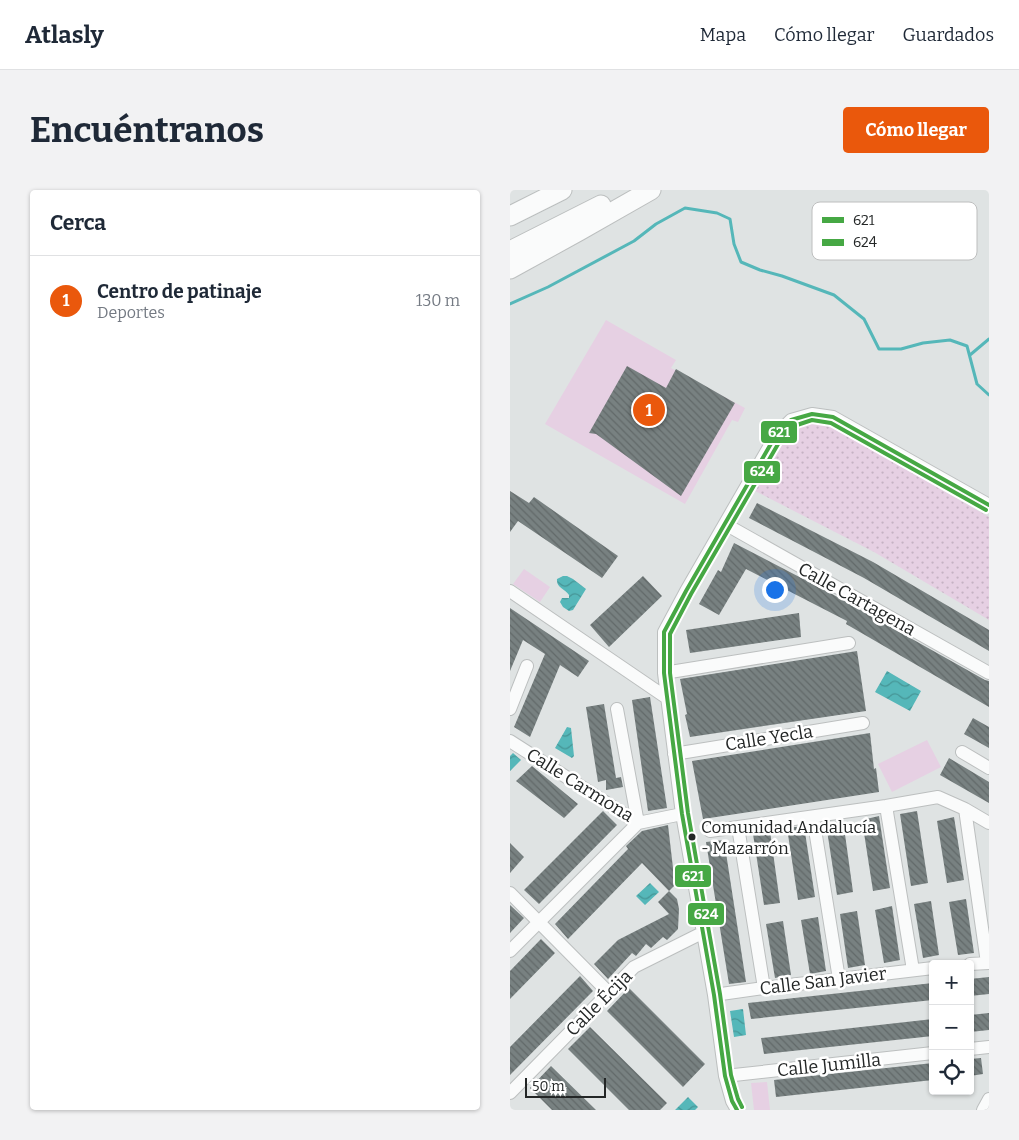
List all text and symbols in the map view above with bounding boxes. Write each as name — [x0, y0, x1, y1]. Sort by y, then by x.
text: Atlasly — [25, 21, 104, 49]
text: Mapa — [700, 24, 746, 46]
text: Cómo llegar — [774, 24, 875, 46]
text: Guardados — [903, 24, 994, 46]
button: Cómo llegar — [843, 107, 989, 153]
text: Encuéntranos — [30, 109, 264, 151]
legend — [812, 202, 977, 260]
text: Cerca — [50, 210, 106, 236]
text: 621 — [853, 212, 875, 229]
text: 624 — [853, 234, 877, 251]
text: Centro de patinaje — [97, 280, 262, 303]
text: 1 — [63, 291, 69, 310]
text: 130 m — [416, 291, 460, 310]
text: Deportes — [97, 303, 165, 322]
pin: 1 — [633, 391, 665, 429]
line badge: 621 — [760, 420, 798, 444]
text: 621 — [768, 424, 790, 441]
line badge: 624 — [743, 460, 781, 484]
text: 624 — [750, 463, 775, 480]
street label: Calle Cartagena — [794, 558, 920, 640]
your location — [762, 577, 788, 603]
street label: Calle Yecla — [724, 720, 815, 756]
street label: Calle Carmona — [522, 743, 638, 827]
place label: Comunidad Andalucía - Mazarrón — [701, 817, 876, 859]
marker: Comunidad Andalucía - Mazarrón — [687, 832, 697, 842]
line badge: 621 — [674, 864, 712, 888]
text: 621 — [682, 868, 704, 885]
line badge: 624 — [687, 902, 725, 926]
text: 624 — [694, 906, 719, 923]
map controls — [929, 960, 974, 1095]
button: + — [929, 960, 974, 1005]
street label: Calle San Javier — [758, 962, 888, 1000]
street label: Calle Écija — [560, 964, 637, 1041]
button: − — [929, 1005, 974, 1050]
street label: Calle Jumilla — [776, 1049, 882, 1081]
button: locate — [929, 1050, 974, 1095]
scale bar — [525, 1075, 606, 1098]
text: 50 m — [532, 1078, 565, 1095]

